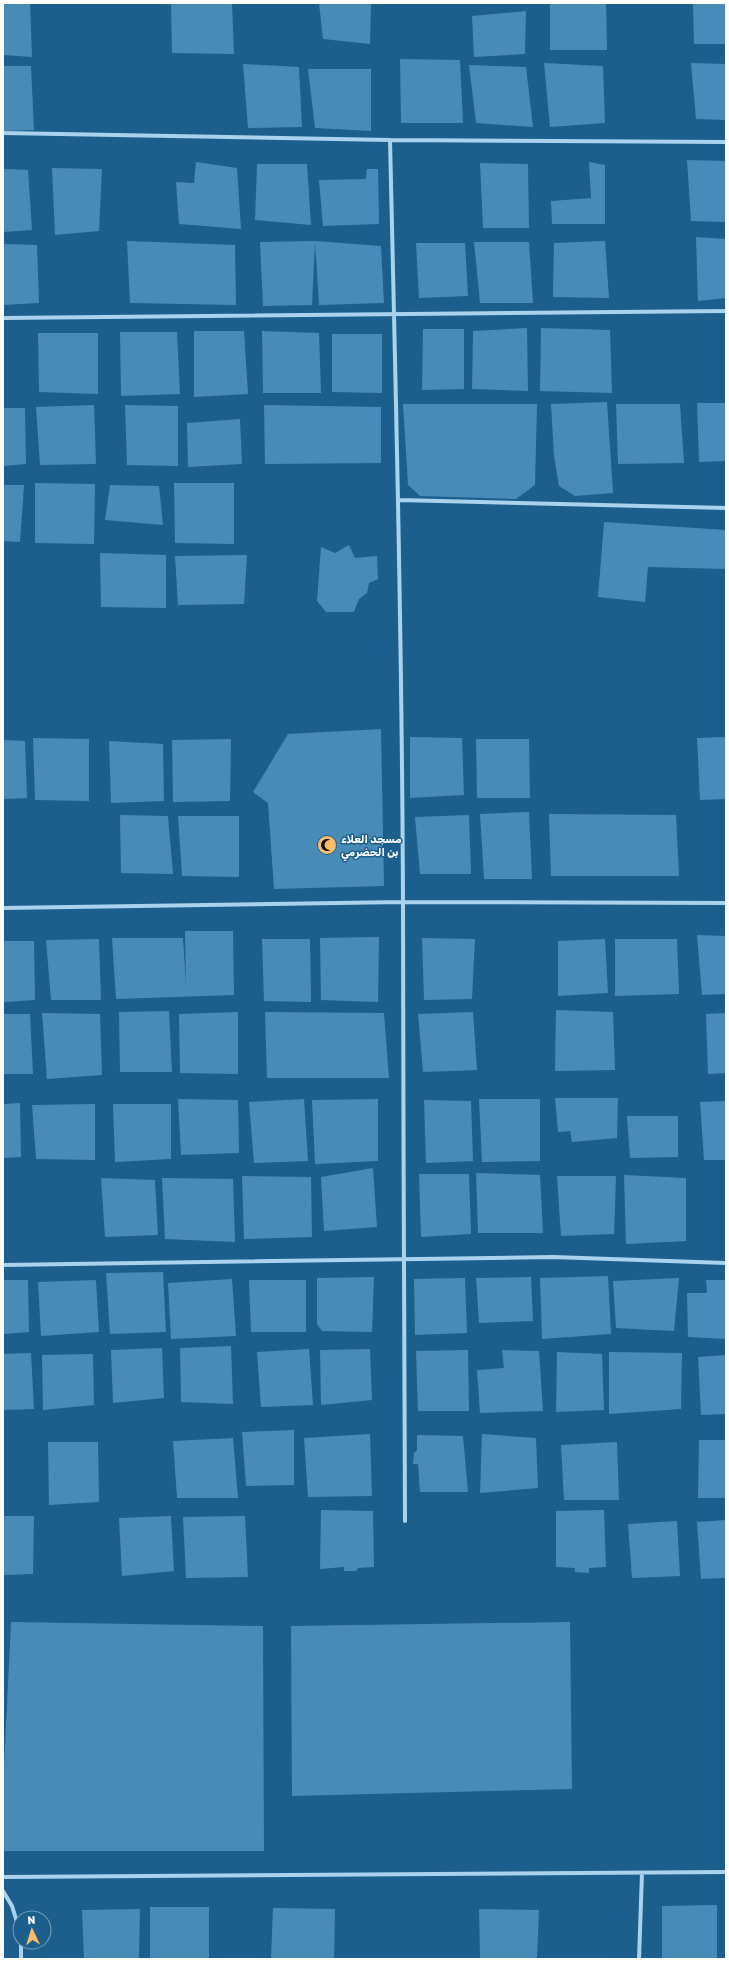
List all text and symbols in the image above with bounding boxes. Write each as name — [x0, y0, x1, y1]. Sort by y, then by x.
place label: مسجد العلاء بن الحضرمي — [341, 833, 402, 861]
mosque icon: مسجد العلاء بن الحضرمي — [316, 834, 338, 856]
north arrow — [12, 1910, 52, 1950]
text: N — [27, 1914, 36, 1927]

